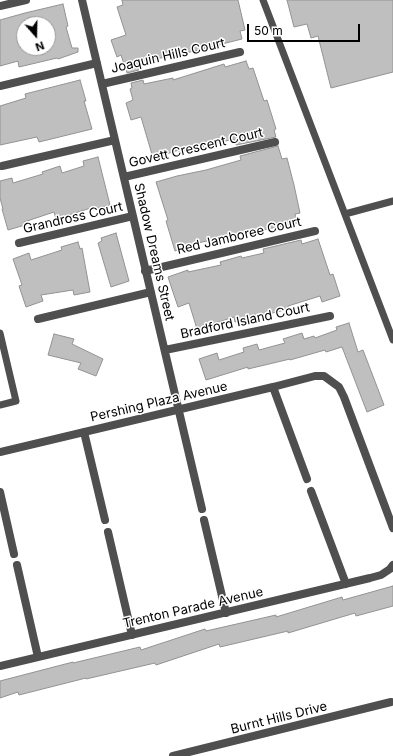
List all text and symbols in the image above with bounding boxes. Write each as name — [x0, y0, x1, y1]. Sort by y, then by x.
north arrow — [16, 16, 56, 56]
scale bar — [249, 16, 362, 42]
text: 50 m — [254, 23, 283, 38]
street label: Joaquin Hills Court — [109, 35, 227, 77]
text: N — [33, 38, 46, 54]
street label: Govett Crescent Court — [127, 125, 265, 171]
street label: Shadow Dreams Street — [131, 182, 177, 322]
street label: Grandross Court — [22, 199, 124, 237]
street label: Red Jamboree Court — [175, 214, 303, 258]
street label: Bradford Island Court — [179, 300, 311, 342]
street label: Pershing Plaza Avenue — [89, 379, 229, 425]
street label: Trenton Parade Avenue — [121, 584, 265, 632]
street label: Burnt Hills Drive — [229, 698, 329, 738]

